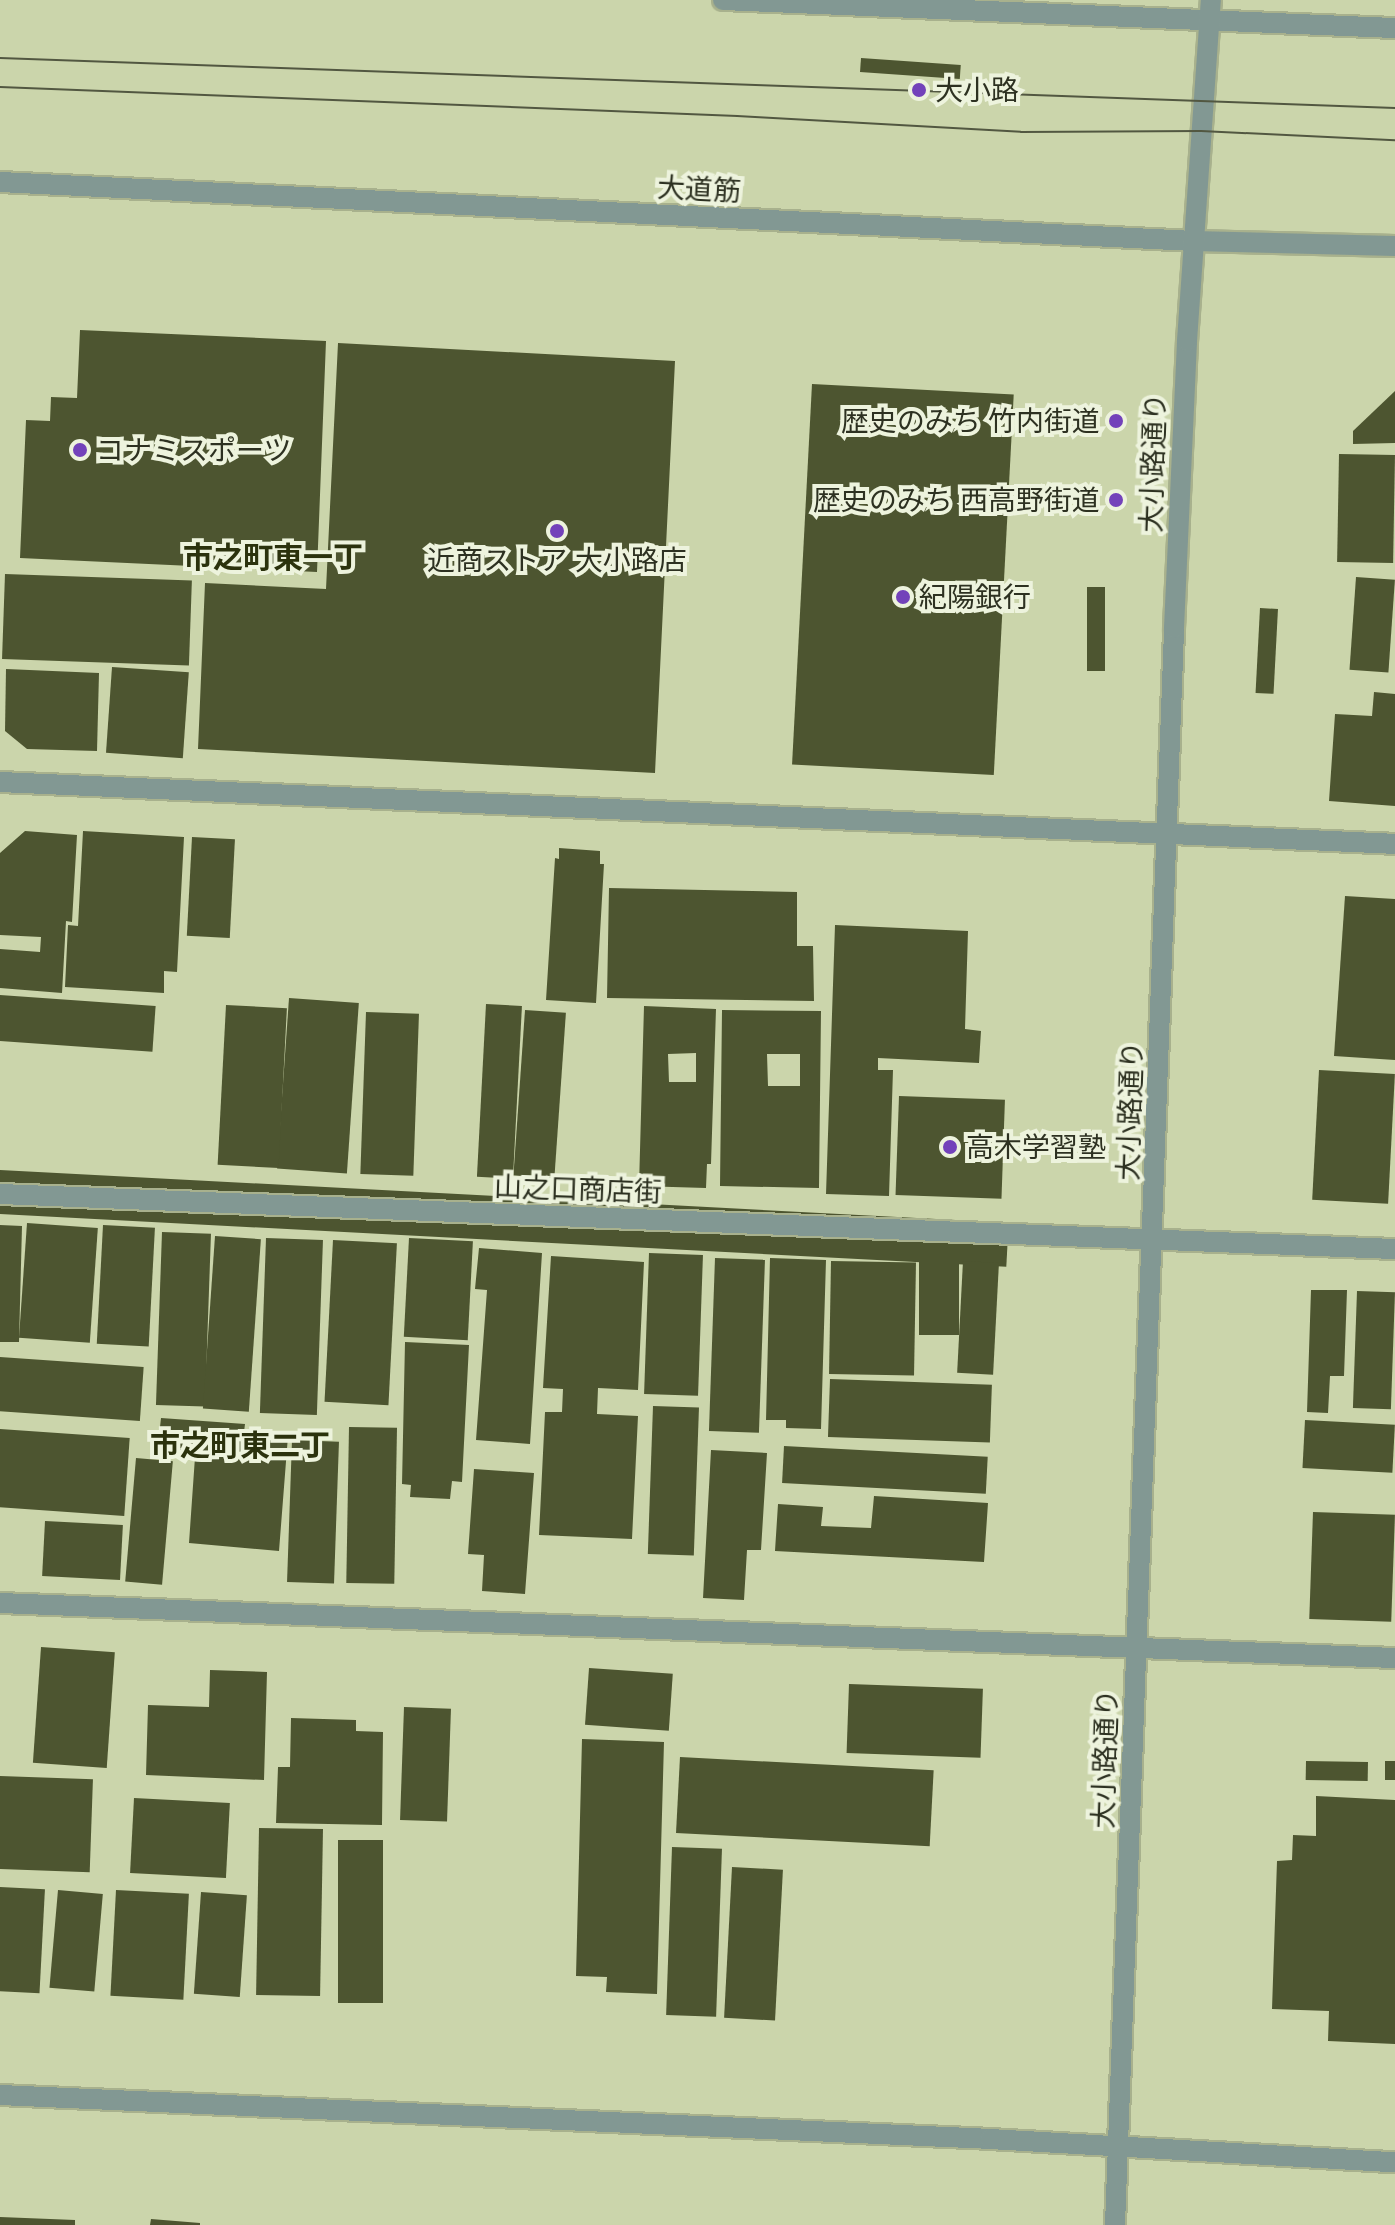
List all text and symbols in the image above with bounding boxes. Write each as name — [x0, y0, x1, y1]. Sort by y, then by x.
place label: 大小路 — [935, 73, 1019, 107]
marker: 大小路 — [910, 81, 928, 99]
street label: 大道筋 — [656, 170, 742, 208]
street label: 大小路通り — [1134, 392, 1172, 534]
place label: 歴史のみち 竹内街道 — [841, 404, 1100, 438]
marker: 歴史のみち 竹内街道 — [1107, 412, 1125, 430]
place label: コナミスポーツ — [96, 433, 292, 467]
marker: コナミスポーツ — [71, 441, 89, 459]
place label: 歴史のみち 西高野街道 — [813, 483, 1100, 517]
marker: 歴史のみち 西高野街道 — [1107, 491, 1125, 509]
marker: 近商ストア 大小路店 — [548, 522, 566, 540]
district label: 市之町東一丁 — [183, 539, 363, 575]
place label: 近商ストア 大小路店 — [427, 543, 687, 577]
place label: 紀陽銀行 — [919, 580, 1031, 614]
marker: 紀陽銀行 — [894, 588, 912, 606]
street label: 大小路通り — [1111, 1040, 1149, 1182]
place label: 高木学習塾 — [966, 1130, 1106, 1164]
marker: 高木学習塾 — [941, 1138, 959, 1156]
street label: 山之口商店街 — [493, 1169, 663, 1209]
district label: 市之町東二丁 — [150, 1427, 330, 1463]
street label: 大小路通り — [1086, 1688, 1124, 1830]

